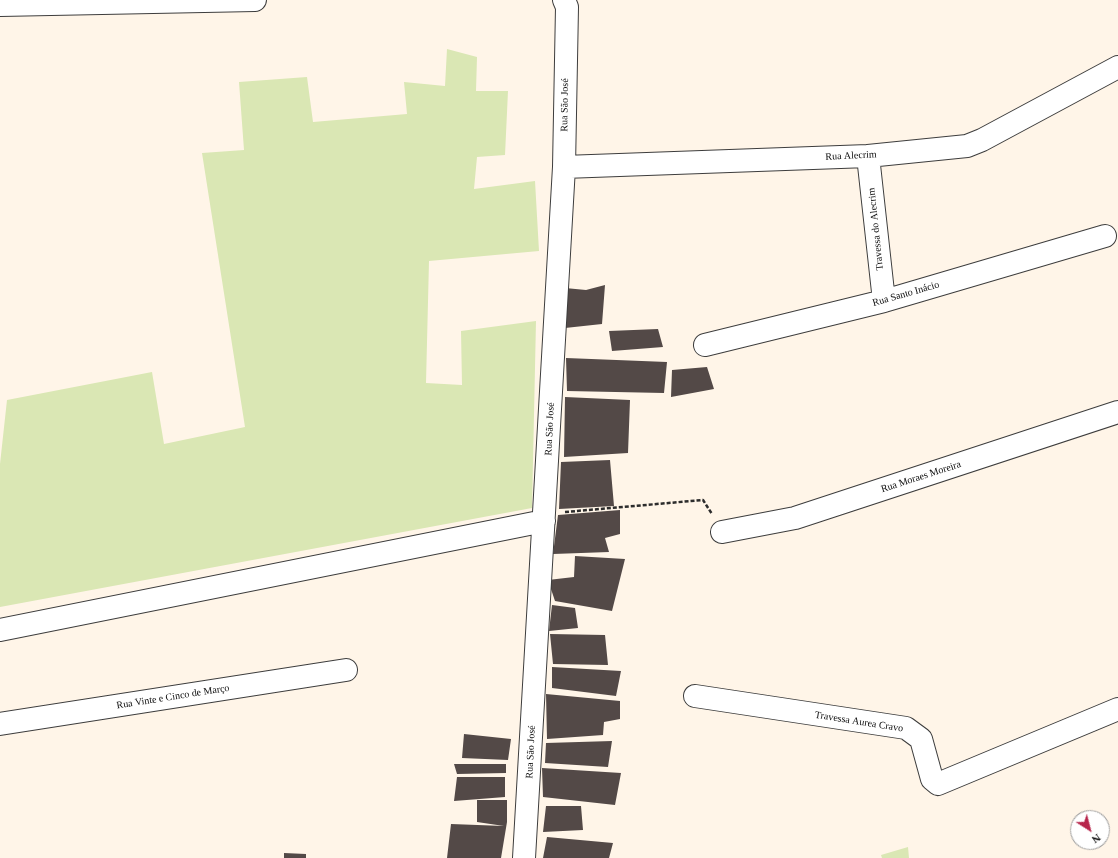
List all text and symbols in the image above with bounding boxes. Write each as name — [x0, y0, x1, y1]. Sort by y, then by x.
street label: Rua São José — [559, 78, 571, 132]
street label: Rua Alecrim — [825, 149, 877, 163]
street label: Travessa do Alecrim — [866, 187, 886, 271]
street label: Rua Santo Inácio — [871, 279, 941, 309]
street label: Rua São José — [543, 402, 557, 456]
street label: Rua Moraes Moreira — [880, 458, 962, 496]
street label: Rua Vinte e Cinco de Março — [116, 682, 230, 712]
street label: Travessa Aurea Cravo — [814, 709, 904, 735]
street label: Rua São José — [524, 725, 538, 779]
north arrow — [1070, 810, 1110, 850]
text: N — [1090, 832, 1103, 846]

